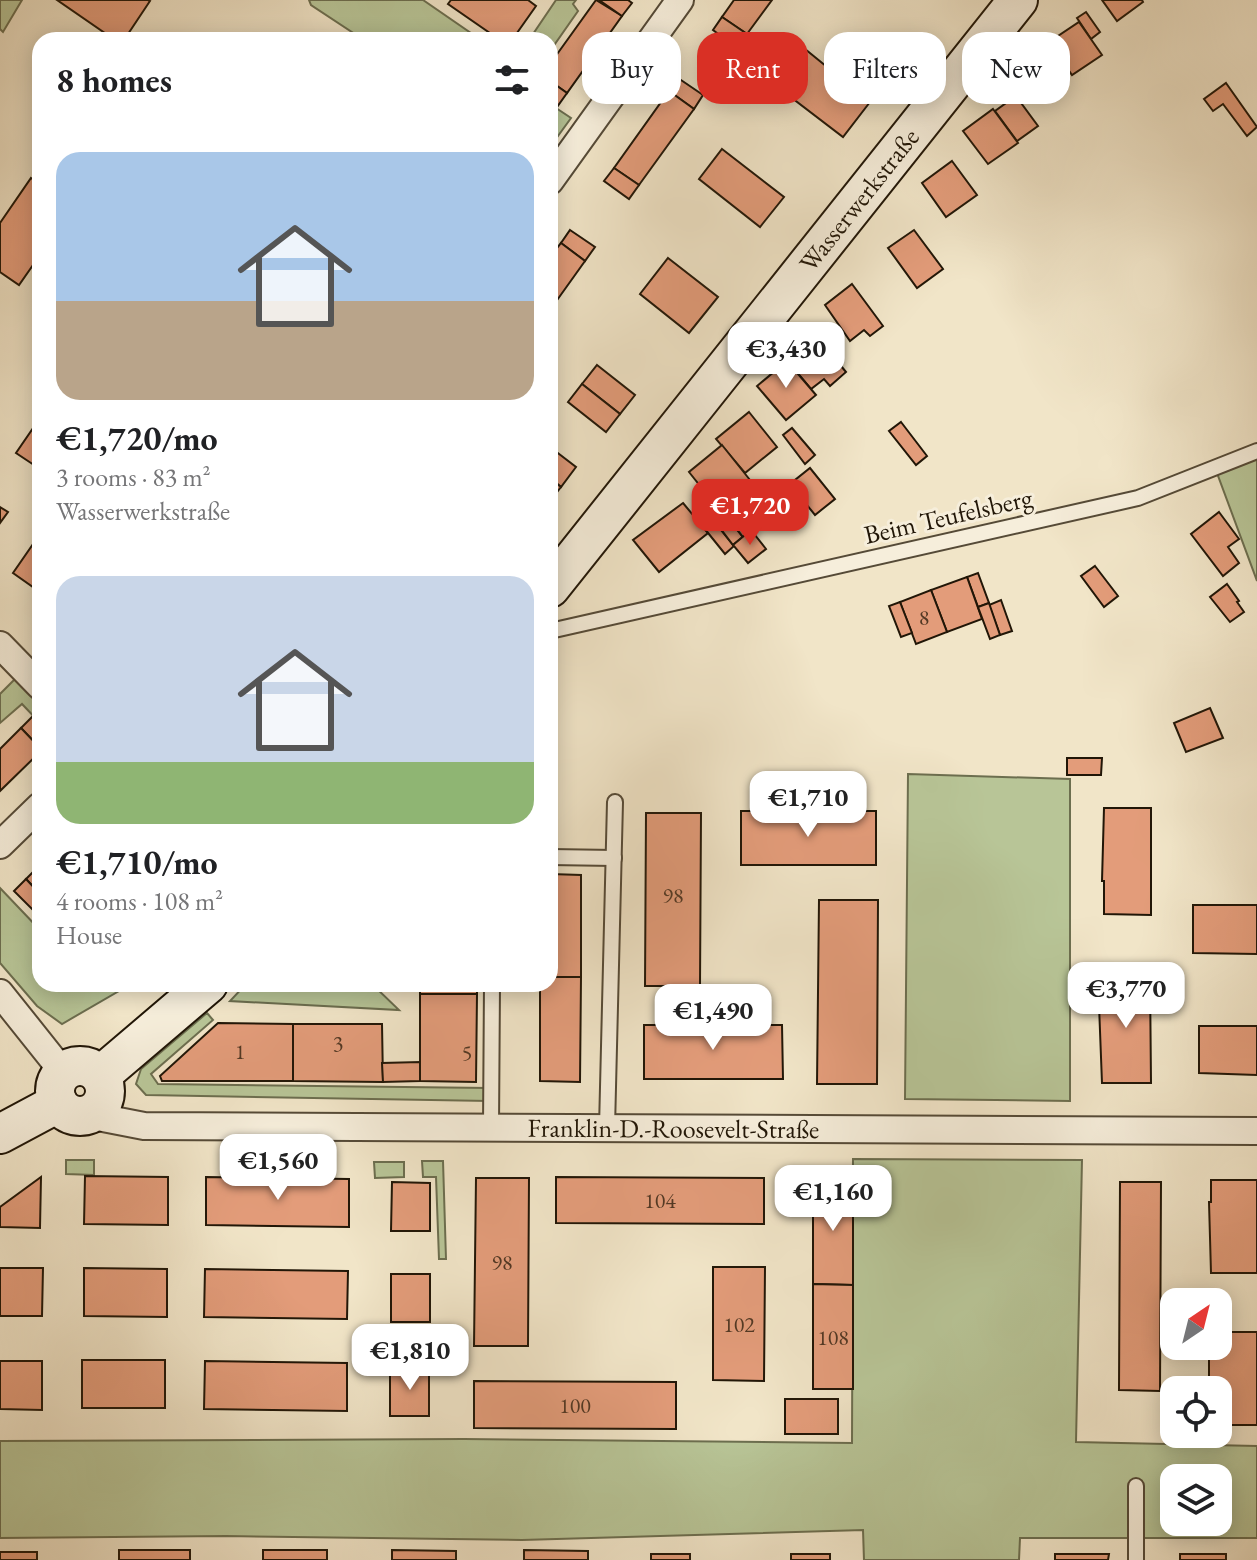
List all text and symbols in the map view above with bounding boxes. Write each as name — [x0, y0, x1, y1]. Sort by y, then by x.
chip: Buy — [582, 32, 681, 104]
chip: Rent — [697, 32, 808, 104]
chip: Filters — [824, 32, 946, 104]
chip: New — [962, 32, 1070, 104]
text: 8 homes — [56, 58, 172, 102]
icon: filters — [490, 58, 534, 102]
street label: Wasserwerkstraße — [791, 121, 926, 279]
icon: home — [223, 204, 367, 348]
pin: €3,430 — [721, 322, 851, 390]
text: €3,430 — [746, 331, 826, 365]
text: €1,720/mo — [56, 416, 218, 460]
text: 3 rooms · 83 m² — [56, 460, 211, 494]
pin: €1,720 — [685, 479, 815, 547]
street label: Beim Teufelsberg — [861, 480, 1036, 552]
text: €1,720 — [710, 488, 790, 522]
text: Wasserwerkstraße — [56, 494, 230, 528]
house number: 8 — [919, 603, 929, 632]
icon: home — [223, 628, 367, 772]
pin: €1,710 — [743, 771, 873, 839]
text: €1,710 — [768, 780, 848, 814]
text: €1,710/mo — [56, 840, 218, 884]
house number: 98 — [662, 881, 684, 910]
text: 4 rooms · 108 m² — [56, 884, 223, 918]
text: House — [56, 918, 122, 952]
pin: €3,770 — [1061, 962, 1191, 1030]
text: €3,770 — [1086, 971, 1166, 1005]
pin: €1,490 — [648, 984, 778, 1052]
text: €1,490 — [673, 993, 753, 1027]
house number: 3 — [333, 1029, 343, 1058]
house number: 1 — [235, 1037, 245, 1066]
house number: 5 — [462, 1038, 472, 1067]
street label: Franklin-D.-Roosevelt-Straße — [528, 1111, 819, 1146]
pin: €1,560 — [213, 1134, 343, 1202]
text: €1,560 — [238, 1143, 318, 1177]
pin: €1,160 — [768, 1165, 898, 1233]
text: €1,160 — [793, 1174, 873, 1208]
house number: 104 — [644, 1186, 676, 1215]
house number: 98 — [491, 1248, 513, 1277]
north arrow — [1160, 1288, 1232, 1360]
map controls — [1160, 1288, 1232, 1536]
house number: 102 — [723, 1310, 755, 1339]
house number: 108 — [817, 1323, 849, 1352]
pin: €1,810 — [345, 1324, 475, 1392]
text: €1,810 — [370, 1333, 450, 1367]
button: locate — [1160, 1376, 1232, 1448]
house number: 100 — [559, 1391, 591, 1420]
button: layers — [1160, 1464, 1232, 1536]

